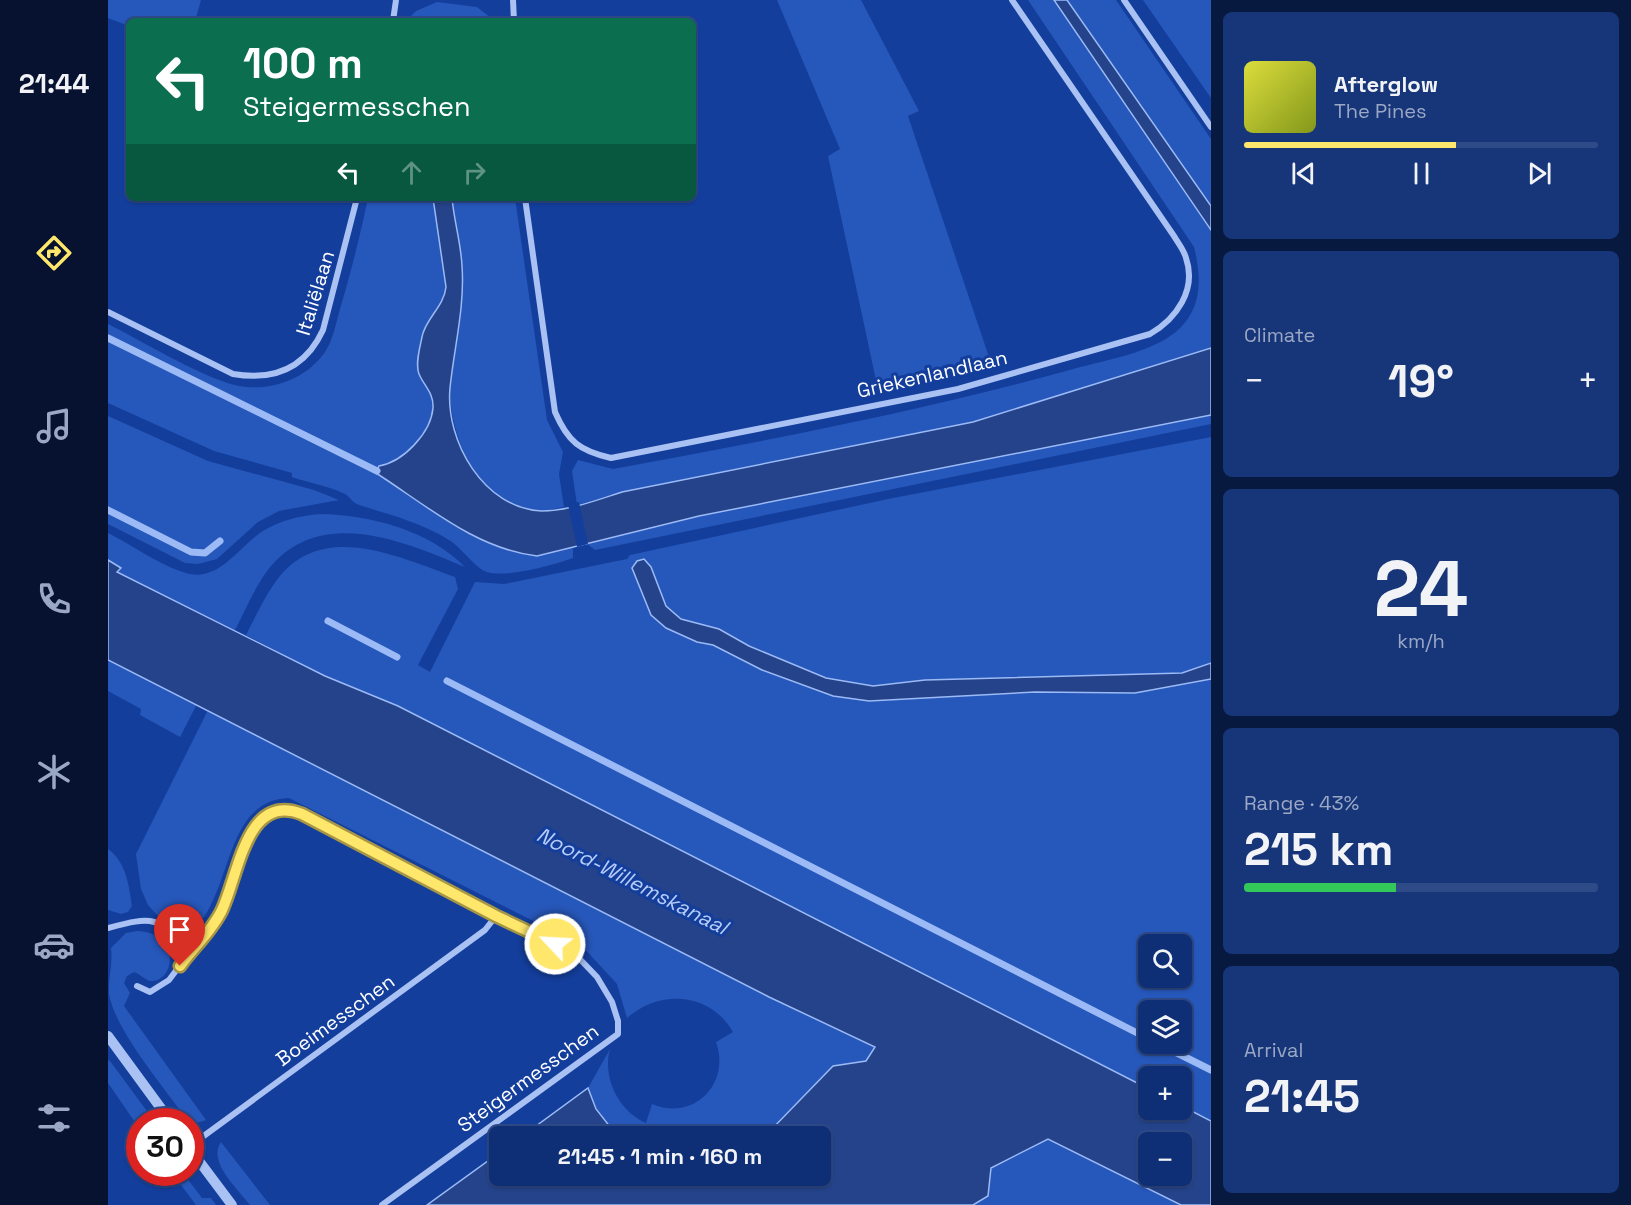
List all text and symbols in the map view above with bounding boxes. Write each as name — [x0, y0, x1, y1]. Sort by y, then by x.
text: 100 m — [243, 37, 363, 90]
icon: left — [144, 42, 222, 120]
text: 21:44 — [19, 66, 89, 101]
text: Afterglow — [1334, 70, 1438, 98]
text: Steigermesschen — [243, 89, 470, 124]
text: The Pines — [1334, 98, 1427, 124]
icon: left — [332, 156, 365, 189]
icon: ahead — [395, 156, 428, 189]
icon: right — [458, 156, 491, 189]
icon: previous — [1287, 157, 1320, 190]
icon: pause — [1405, 157, 1438, 190]
icon: next — [1523, 157, 1556, 190]
icon: directions — [33, 232, 75, 274]
street label: Italiëlaan — [290, 247, 340, 339]
text: Climate — [1244, 322, 1315, 348]
street label: Griekenlandlaan — [854, 344, 1010, 404]
text: 19° — [1388, 353, 1454, 410]
text: − — [1244, 360, 1264, 402]
text: + — [1578, 360, 1598, 402]
icon: music — [33, 405, 75, 447]
text: 24 — [1374, 539, 1468, 639]
icon: phone — [33, 578, 75, 620]
text: km/h — [1397, 628, 1445, 654]
icon: climate — [33, 751, 75, 793]
text: Range · 43% — [1244, 790, 1359, 816]
water label: Noord-Willemskanaal — [532, 821, 735, 942]
text: 215 km — [1244, 821, 1393, 878]
pin — [154, 904, 205, 966]
position arrow — [523, 912, 587, 976]
icon: arrive — [163, 913, 196, 946]
icon: car — [33, 924, 75, 966]
map controls — [1138, 934, 1192, 1186]
button: search — [1138, 934, 1192, 988]
street label: Boeimesschen — [270, 968, 400, 1072]
button: layers — [1138, 1000, 1192, 1054]
street label: Steigermesschen — [452, 1018, 604, 1138]
text: Arrival — [1244, 1037, 1303, 1063]
button: + — [1138, 1066, 1192, 1120]
text: 21:45 — [1244, 1068, 1360, 1125]
icon: filters — [33, 1097, 75, 1139]
speed limit sign: 30 — [126, 1108, 204, 1186]
button: − — [1138, 1132, 1192, 1186]
text: 21:45 · 1 min · 160 m — [558, 1142, 762, 1170]

